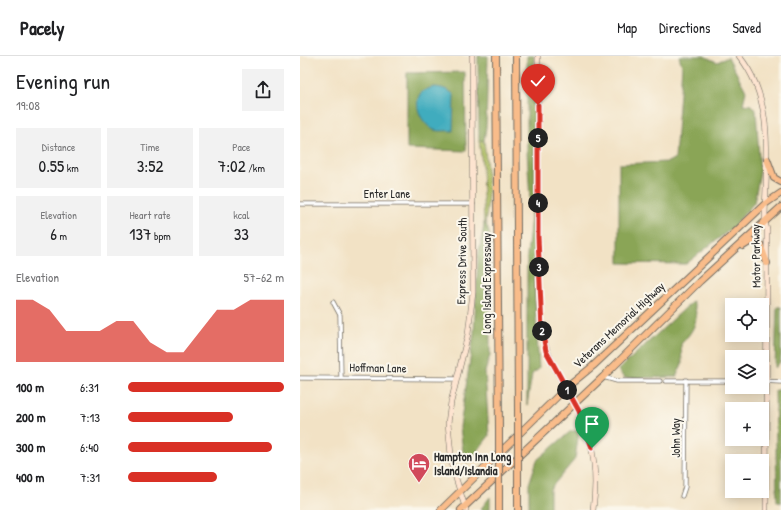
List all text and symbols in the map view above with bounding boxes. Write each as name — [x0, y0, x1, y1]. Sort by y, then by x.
text: Pacely — [20, 15, 65, 41]
text: Map — [617, 18, 637, 37]
text: Directions — [659, 18, 710, 37]
text: Saved — [732, 18, 761, 37]
pin — [521, 64, 555, 105]
text: Evening run — [16, 66, 110, 96]
button: share — [242, 69, 284, 111]
icon: check — [527, 70, 549, 92]
text: 19:08 — [16, 96, 40, 114]
pin: 5 — [528, 128, 548, 148]
text: 5 — [536, 131, 540, 145]
text: Distance — [42, 140, 75, 154]
text: Time — [140, 140, 160, 154]
text: Pace — [232, 140, 250, 154]
text: 0.55 — [39, 154, 64, 177]
text: 3:52 — [137, 154, 163, 177]
text: 7:02 — [218, 154, 246, 177]
text: km — [64, 161, 79, 175]
text: /km — [246, 161, 265, 175]
street label: Enter Lane — [364, 185, 410, 202]
pin: 4 — [528, 193, 548, 213]
text: 4 — [536, 196, 540, 210]
text: Elevation — [40, 208, 77, 222]
text: Heart rate — [129, 208, 171, 222]
text: kcal — [233, 208, 249, 222]
street label: Express Drive South — [452, 217, 471, 305]
text: 6 — [50, 222, 57, 245]
text: 137 — [129, 222, 151, 245]
text: 33 — [234, 222, 249, 245]
street label: Motor Parkway — [746, 224, 765, 288]
text: m — [57, 229, 67, 243]
text: bpm — [151, 229, 171, 243]
street label: Long Island Expressway — [478, 233, 495, 333]
pin: 3 — [529, 257, 549, 277]
text: 3 — [537, 260, 541, 274]
text: Elevation — [16, 268, 59, 286]
text: 57–62 m — [244, 268, 284, 286]
street label: Veterans Memorial Highway — [569, 278, 668, 372]
map controls — [725, 298, 769, 498]
button: locate — [725, 298, 769, 342]
pin: 2 — [532, 321, 552, 341]
text: 2 — [539, 324, 545, 338]
button: layers — [725, 350, 769, 394]
street label: Hoffman Lane — [349, 359, 407, 377]
text: 100 m — [16, 378, 44, 396]
text: 6:31 — [80, 378, 99, 396]
pin: 1 — [557, 380, 577, 400]
text: 1 — [565, 383, 569, 397]
button: + — [725, 402, 769, 446]
pin — [575, 407, 609, 448]
text: 200 m — [16, 408, 46, 426]
text: 7:13 — [80, 408, 100, 426]
icon: arrive — [581, 413, 603, 435]
street label: John Way — [667, 418, 684, 458]
text: 300 m — [16, 438, 45, 456]
text: 6:40 — [80, 438, 99, 456]
place label: Hampton Inn Long Island/Islandia — [434, 448, 512, 479]
hotel icon: Hampton Inn Long Island/Islandia — [406, 451, 432, 484]
button: − — [725, 454, 769, 498]
text: 400 m — [16, 468, 44, 486]
text: 7:31 — [80, 468, 100, 486]

